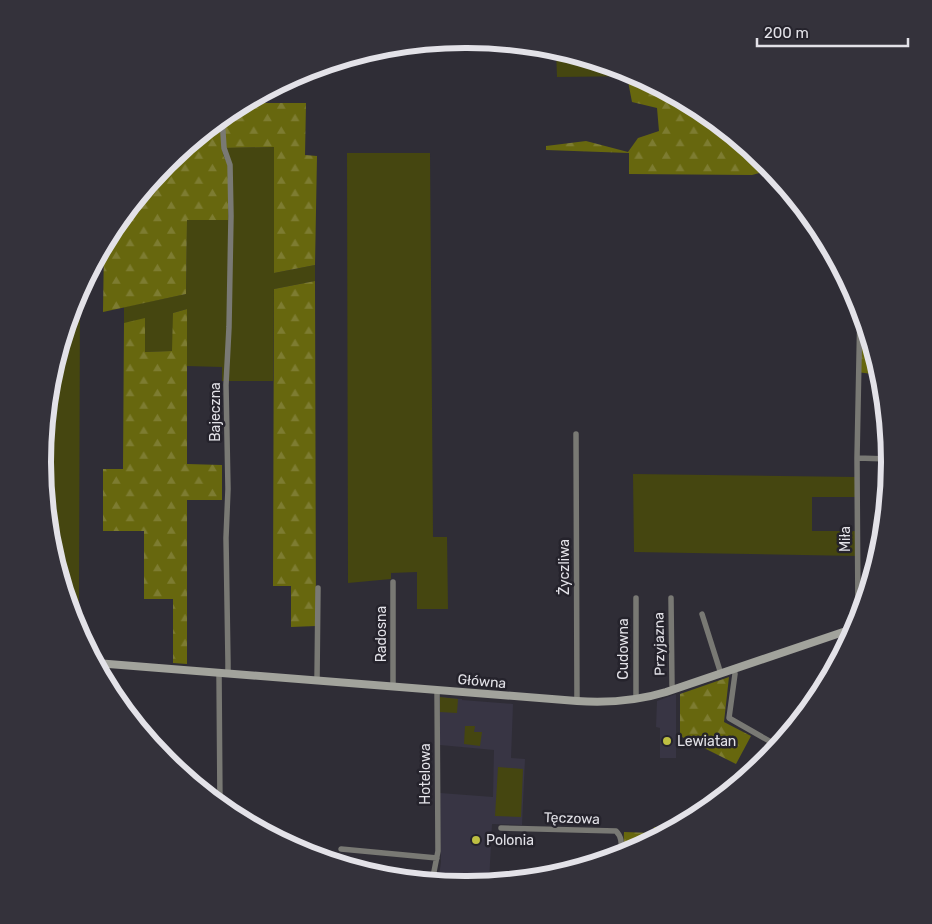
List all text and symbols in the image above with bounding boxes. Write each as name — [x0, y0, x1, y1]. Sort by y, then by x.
scale bar — [757, 15, 908, 47]
text: 200 m — [764, 24, 809, 42]
street label: Bajeczna — [207, 382, 224, 442]
street label: Miła — [837, 526, 854, 552]
street label: Życzliwa — [556, 539, 573, 595]
street label: Radosna — [373, 606, 390, 662]
street label: Przyjazna — [650, 612, 669, 676]
street label: Cudowna — [615, 618, 632, 680]
street label: Główna — [457, 671, 507, 692]
place label: Lewiatan — [677, 733, 736, 750]
marker: Lewiatan — [661, 735, 673, 747]
street label: Hotelowa — [417, 743, 434, 805]
street label: Tęczowa — [544, 809, 600, 828]
place label: Polonia — [486, 832, 534, 849]
marker: Polonia — [470, 834, 482, 846]

